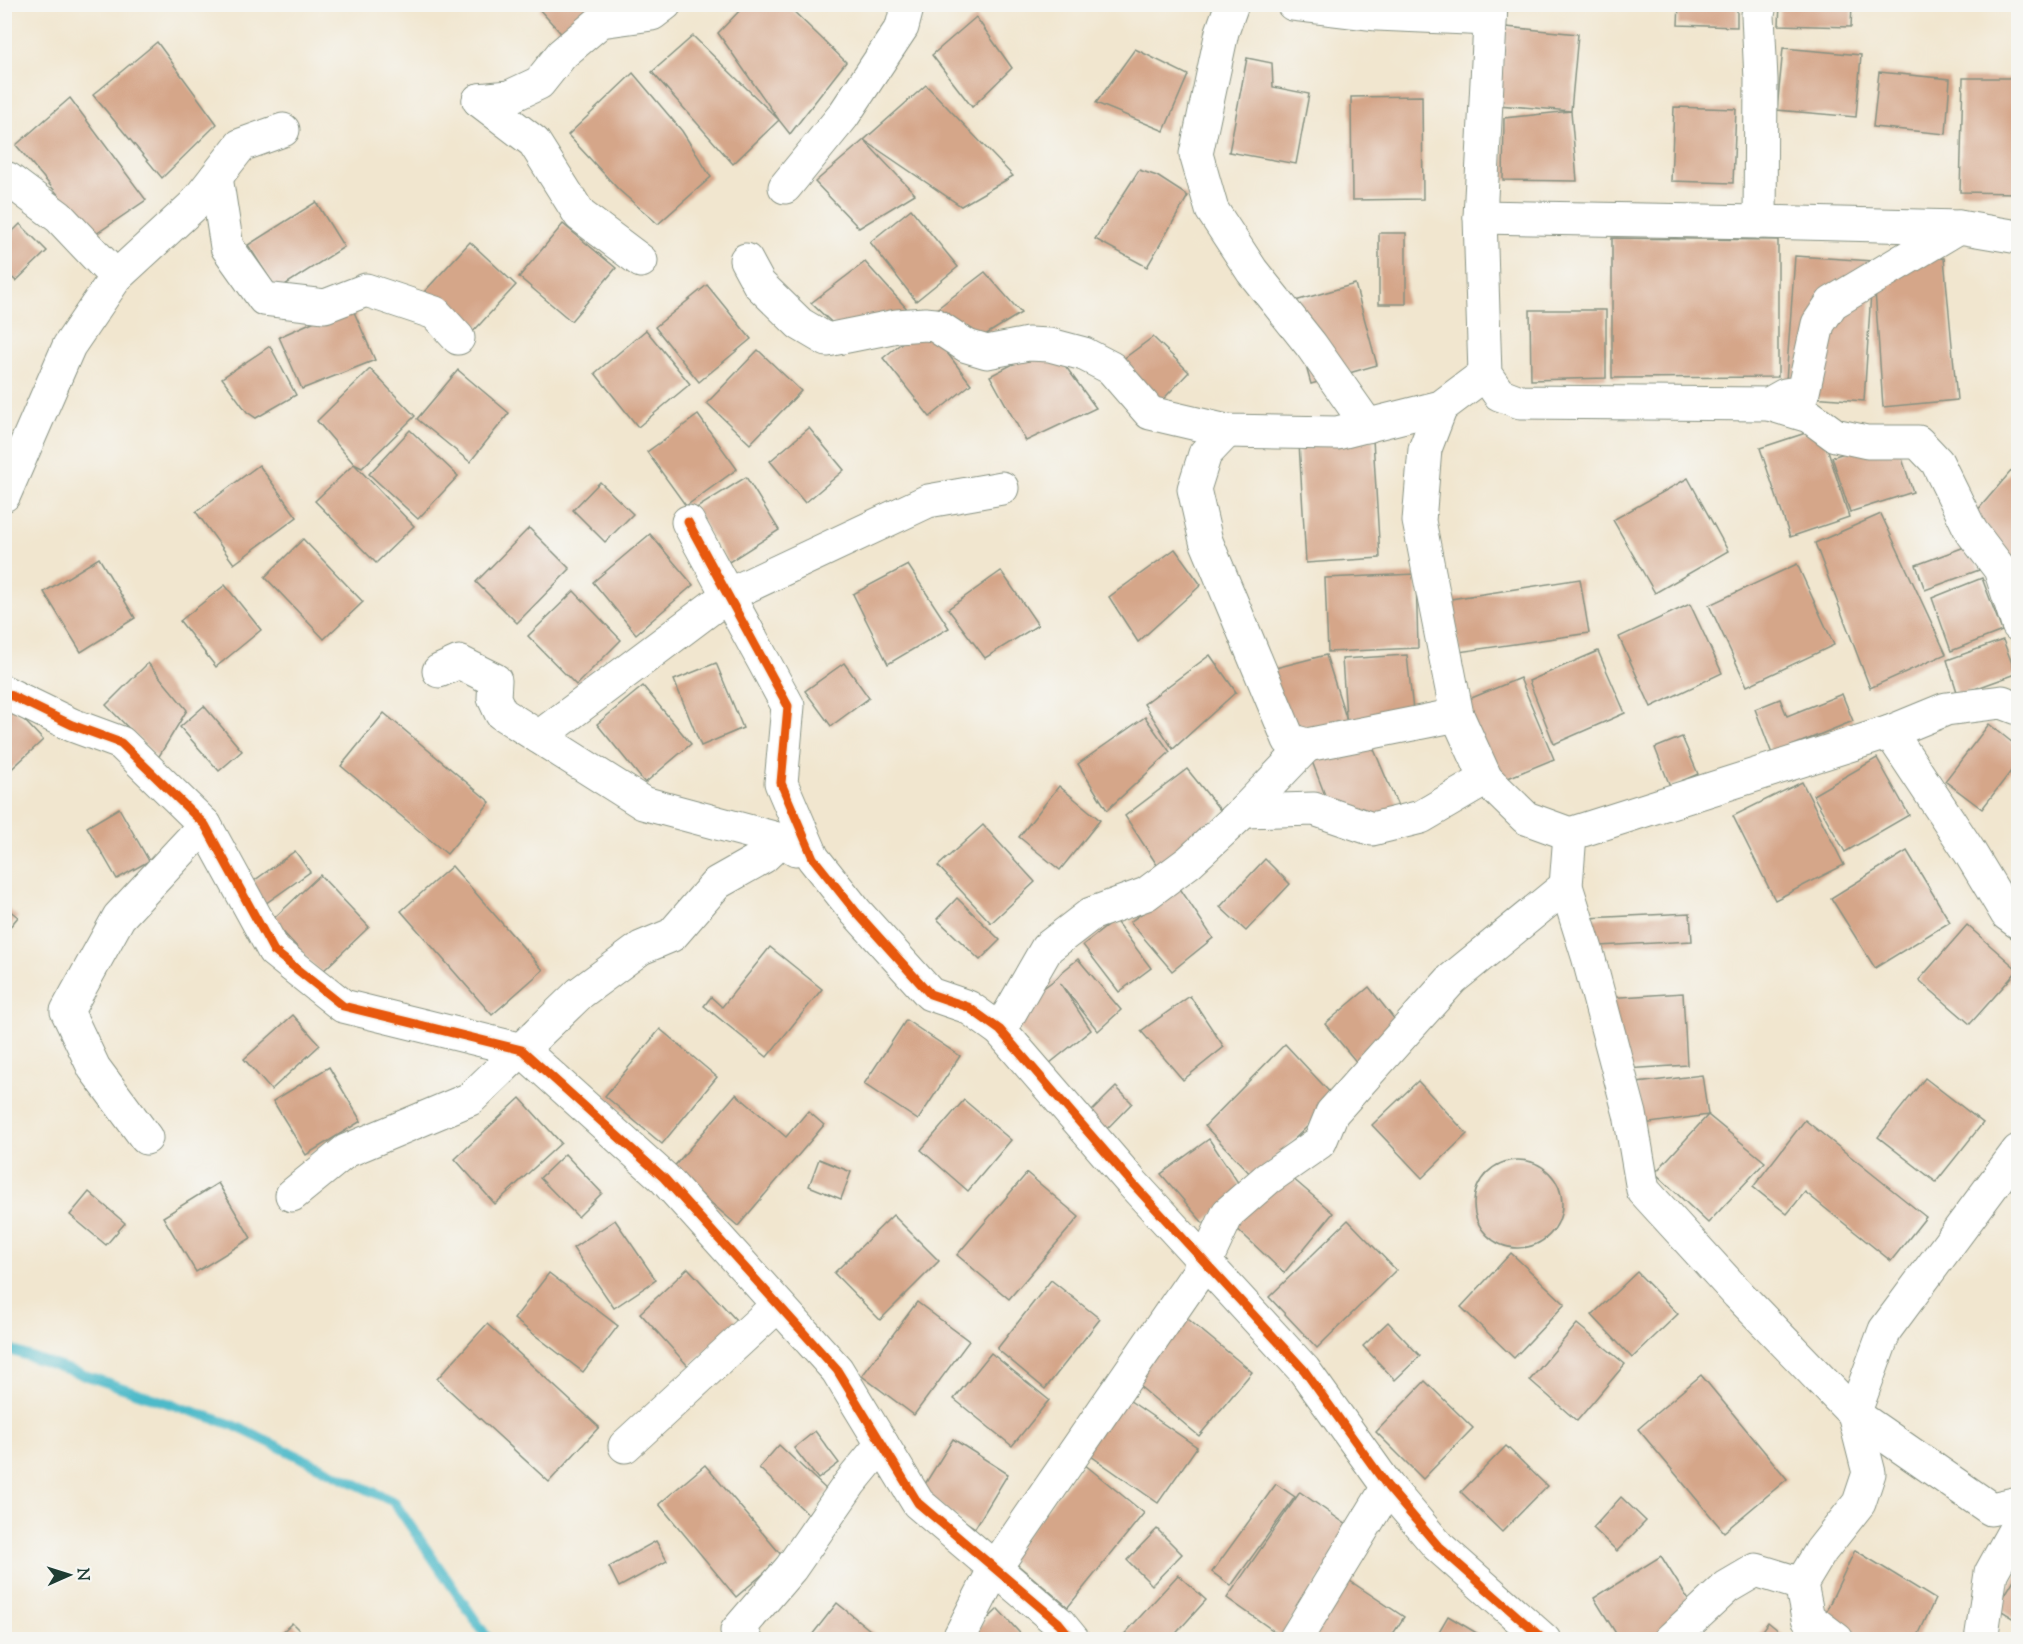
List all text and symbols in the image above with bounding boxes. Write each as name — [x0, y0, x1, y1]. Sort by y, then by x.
north arrow — [39, 1545, 99, 1605]
text: N — [70, 1567, 93, 1582]

